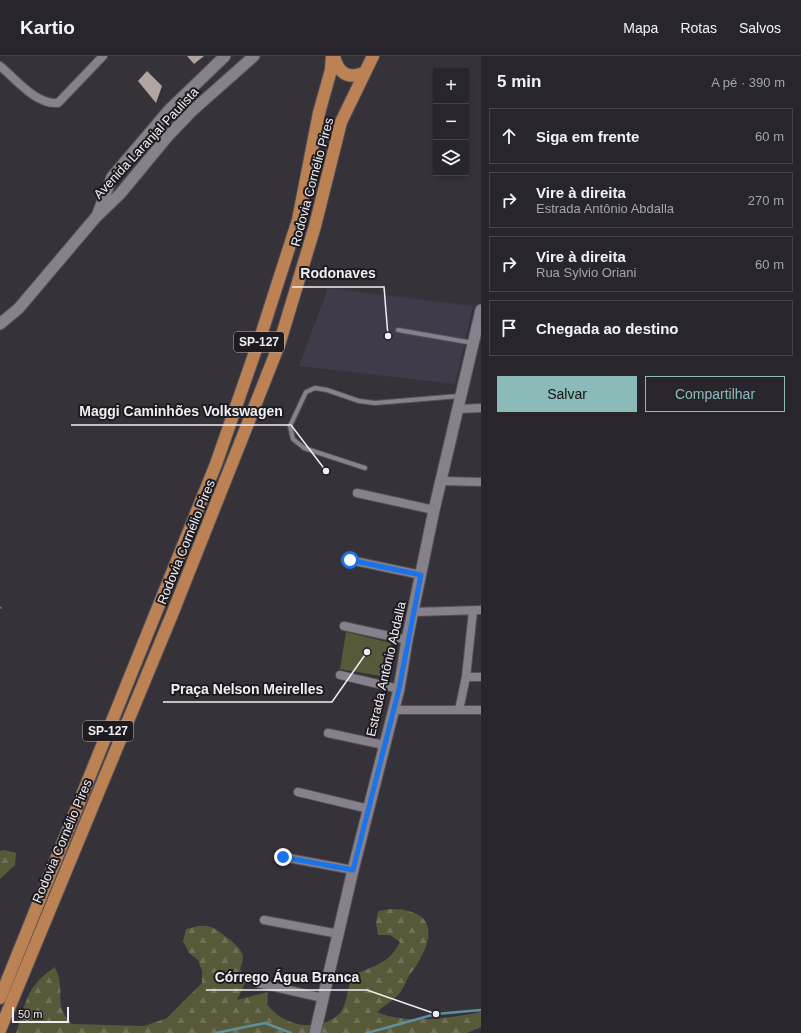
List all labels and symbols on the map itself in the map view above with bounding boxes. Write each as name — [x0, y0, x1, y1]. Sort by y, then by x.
street label: Avenida Laranjal Paulista — [91, 84, 202, 202]
street label: Rodovia Cornélio Pires — [288, 115, 337, 248]
callout: Rodonaves — [292, 261, 384, 287]
text: Rodonaves — [300, 265, 376, 281]
road number: SP-127 — [234, 332, 284, 352]
callout: Maggi Caminhões Volkswagen — [71, 399, 291, 425]
text: Maggi Caminhões Volkswagen — [79, 403, 283, 419]
street label: Rodovia Cornélio Pires — [154, 477, 218, 606]
route start — [341, 551, 359, 569]
street label: Estrada Antônio Abdalla — [363, 599, 409, 738]
callout: Praça Nelson Meirelles — [163, 676, 332, 702]
text: Praça Nelson Meirelles — [171, 681, 323, 697]
road number: SP-127 — [83, 721, 133, 741]
street label: Rodovia Cornélio Pires — [29, 776, 95, 905]
route end — [274, 848, 292, 866]
callout: Córrego Água Branca — [206, 964, 367, 990]
text: Córrego Água Branca — [215, 969, 360, 985]
scale bar — [12, 1005, 69, 1024]

